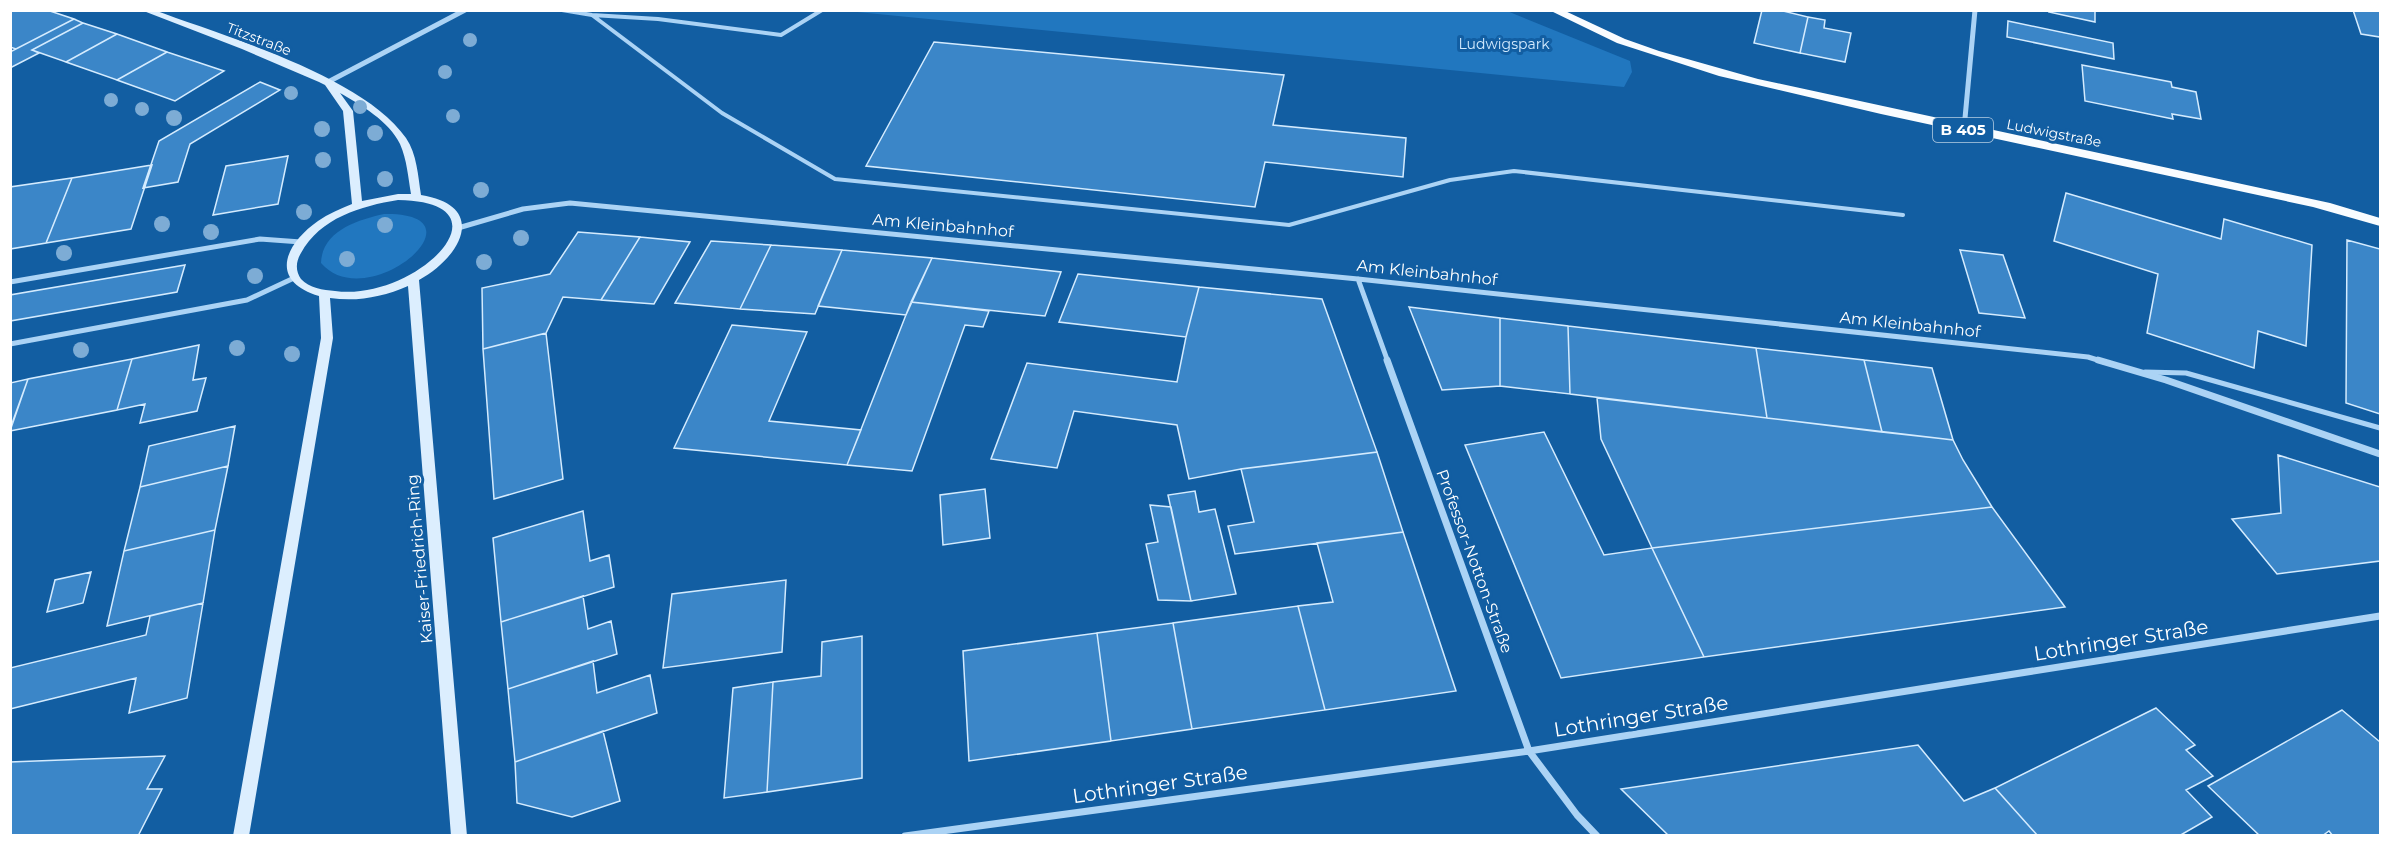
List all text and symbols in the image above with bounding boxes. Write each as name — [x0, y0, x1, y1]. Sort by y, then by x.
street label: Titzstraße — [224, 18, 294, 60]
park label: Ludwigspark — [1458, 35, 1550, 53]
street label: Ludwigstraße — [2005, 115, 2103, 151]
road number: B 405 — [1933, 118, 1993, 142]
street label: Am Kleinbahnhof — [872, 210, 1015, 241]
street label: Am Kleinbahnhof — [1356, 256, 1499, 289]
street label: Am Kleinbahnhof — [1839, 308, 1982, 341]
street label: Professor-Notton-Straße — [1432, 467, 1517, 656]
street label: Kaiser-Friedrich-Ring — [403, 474, 436, 644]
street label: Lothringer Straße — [2032, 614, 2210, 666]
street label: Lothringer Straße — [1552, 690, 1730, 742]
street label: Lothringer Straße — [1071, 760, 1249, 808]

